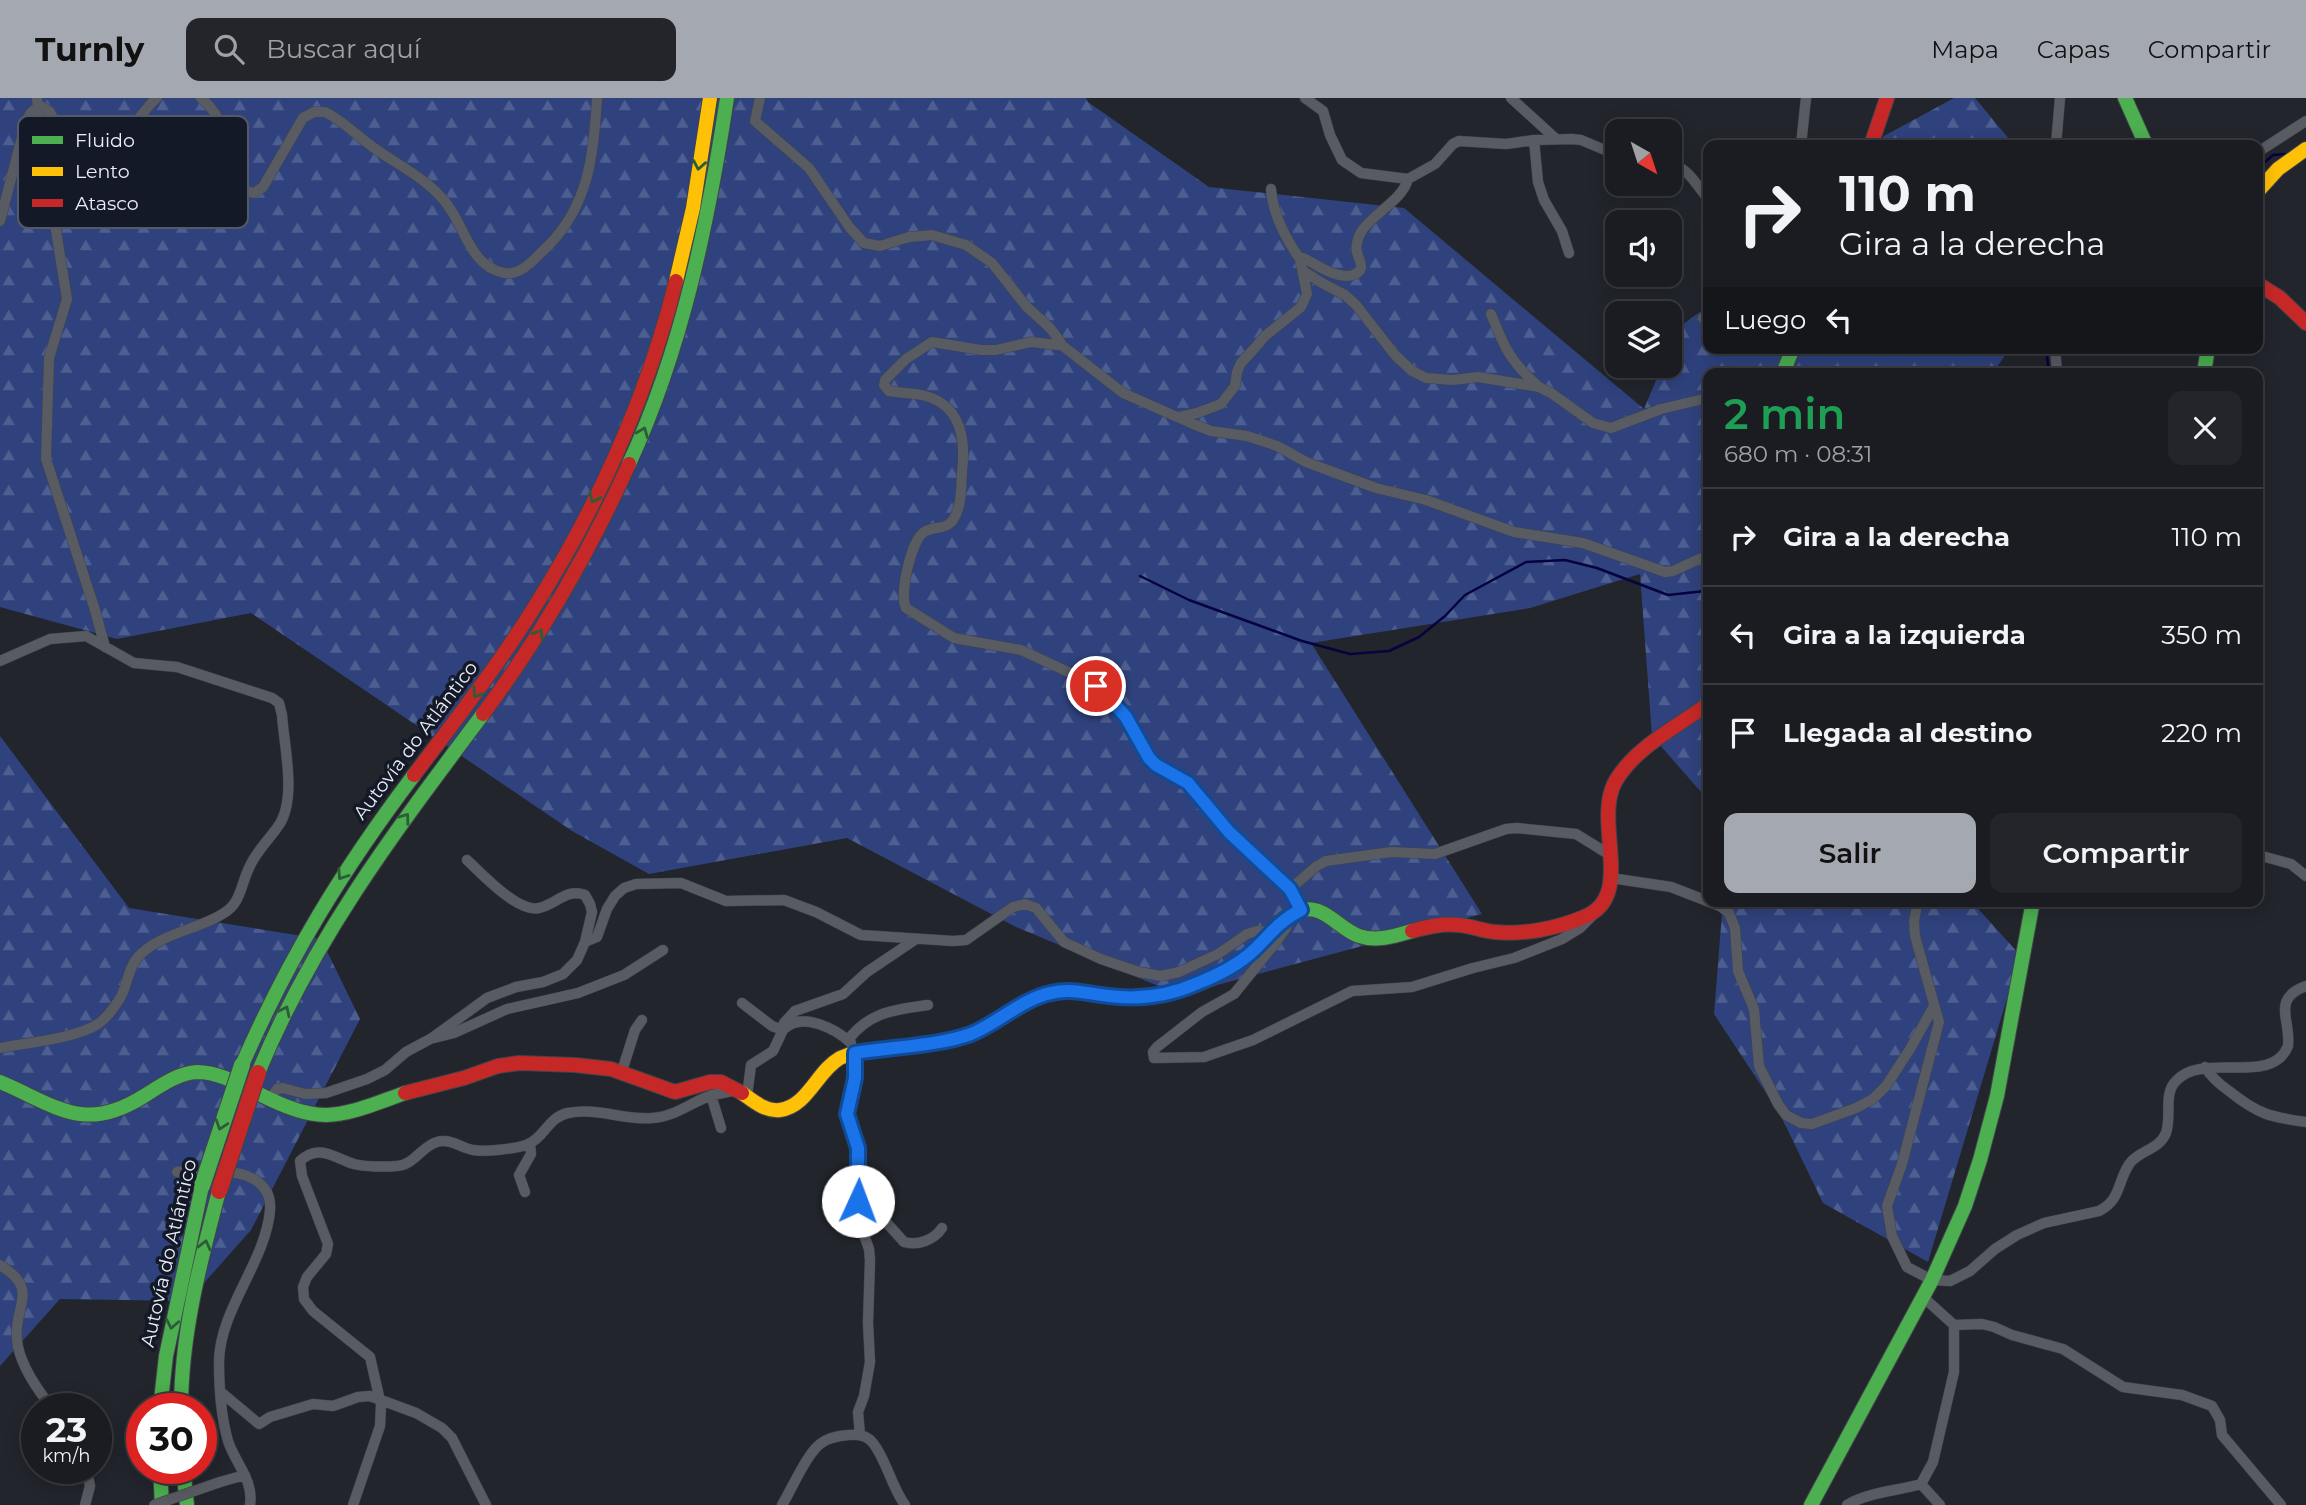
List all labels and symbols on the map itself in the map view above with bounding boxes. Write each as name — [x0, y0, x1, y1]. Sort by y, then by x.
legend — [18, 116, 248, 228]
north arrow — [1605, 119, 1682, 196]
text: Fluido — [75, 129, 135, 152]
one-way arrow — [692, 159, 707, 171]
text: Lento — [75, 160, 130, 183]
text: Atasco — [75, 192, 139, 215]
one-way arrow — [634, 427, 648, 439]
one-way arrow — [588, 491, 602, 503]
one-way arrow — [530, 629, 543, 642]
pin — [1066, 656, 1126, 716]
street label: Autovía do Atlántico — [348, 657, 482, 824]
one-way arrow — [472, 685, 485, 698]
one-way arrow — [396, 813, 409, 826]
one-way arrow — [337, 868, 350, 881]
one-way arrow — [277, 1006, 291, 1018]
one-way arrow — [215, 1119, 229, 1131]
street label: Autovía do Atlántico — [136, 1157, 201, 1349]
position arrow — [821, 1164, 895, 1238]
one-way arrow — [197, 1239, 211, 1251]
one-way arrow — [165, 1318, 180, 1330]
speed limit sign: 30 — [126, 1393, 217, 1484]

